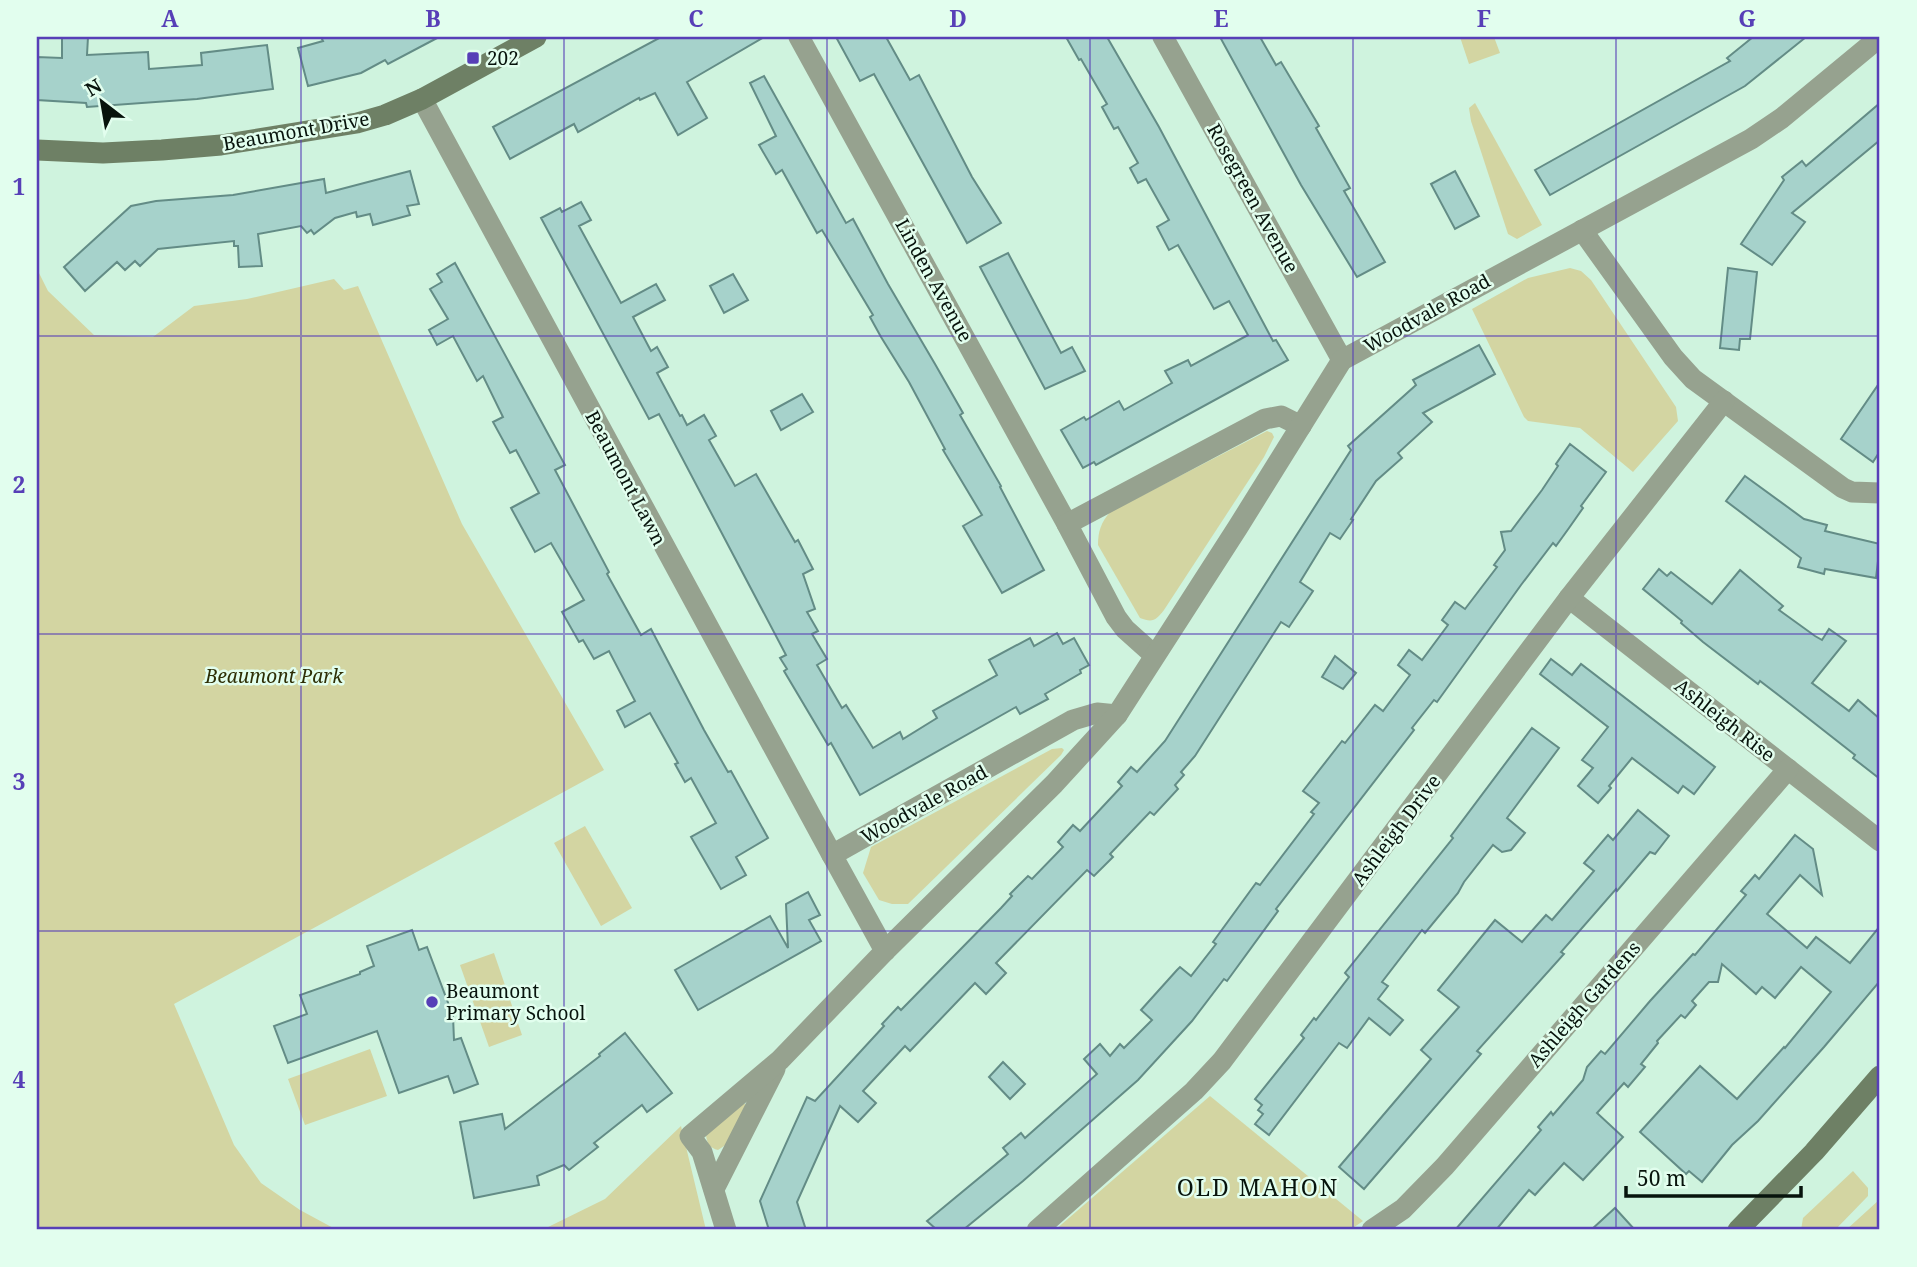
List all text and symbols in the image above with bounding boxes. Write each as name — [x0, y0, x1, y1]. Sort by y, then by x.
text: A — [161, 2, 179, 34]
text: B — [425, 2, 441, 34]
text: C — [688, 2, 704, 34]
text: D — [949, 2, 967, 34]
text: E — [1213, 2, 1229, 34]
text: F — [1477, 2, 1491, 34]
text: G — [1738, 2, 1756, 34]
place label: 202 — [487, 45, 519, 71]
marker: 202 — [465, 50, 481, 66]
north arrow — [66, 66, 136, 136]
text: N — [80, 72, 106, 102]
street label: Beaumont Drive — [221, 105, 371, 157]
street label: Rosegreen Avenue — [1201, 119, 1305, 277]
text: 1 — [13, 170, 26, 202]
street label: Linden Avenue — [889, 214, 979, 346]
street label: Woodvale Road — [1359, 267, 1495, 359]
street label: Beaumont Lawn — [579, 406, 673, 550]
text: 2 — [13, 468, 26, 500]
park label: Beaumont Park — [204, 663, 344, 689]
street label: Ashleigh Rise — [1669, 673, 1781, 767]
street label: Woodvale Road — [856, 758, 992, 850]
text: 3 — [13, 765, 26, 797]
street label: Ashleigh Drive — [1345, 769, 1447, 891]
street label: Ashleigh Gardens — [1522, 935, 1646, 1073]
place label: Beaumont Primary School — [446, 978, 585, 1026]
marker: Beaumont Primary School — [424, 994, 440, 1010]
text: 4 — [13, 1063, 26, 1095]
scale bar — [1626, 1155, 1801, 1199]
text: 50 m — [1637, 1164, 1686, 1192]
district label: OLD MAHON — [1177, 1171, 1339, 1203]

